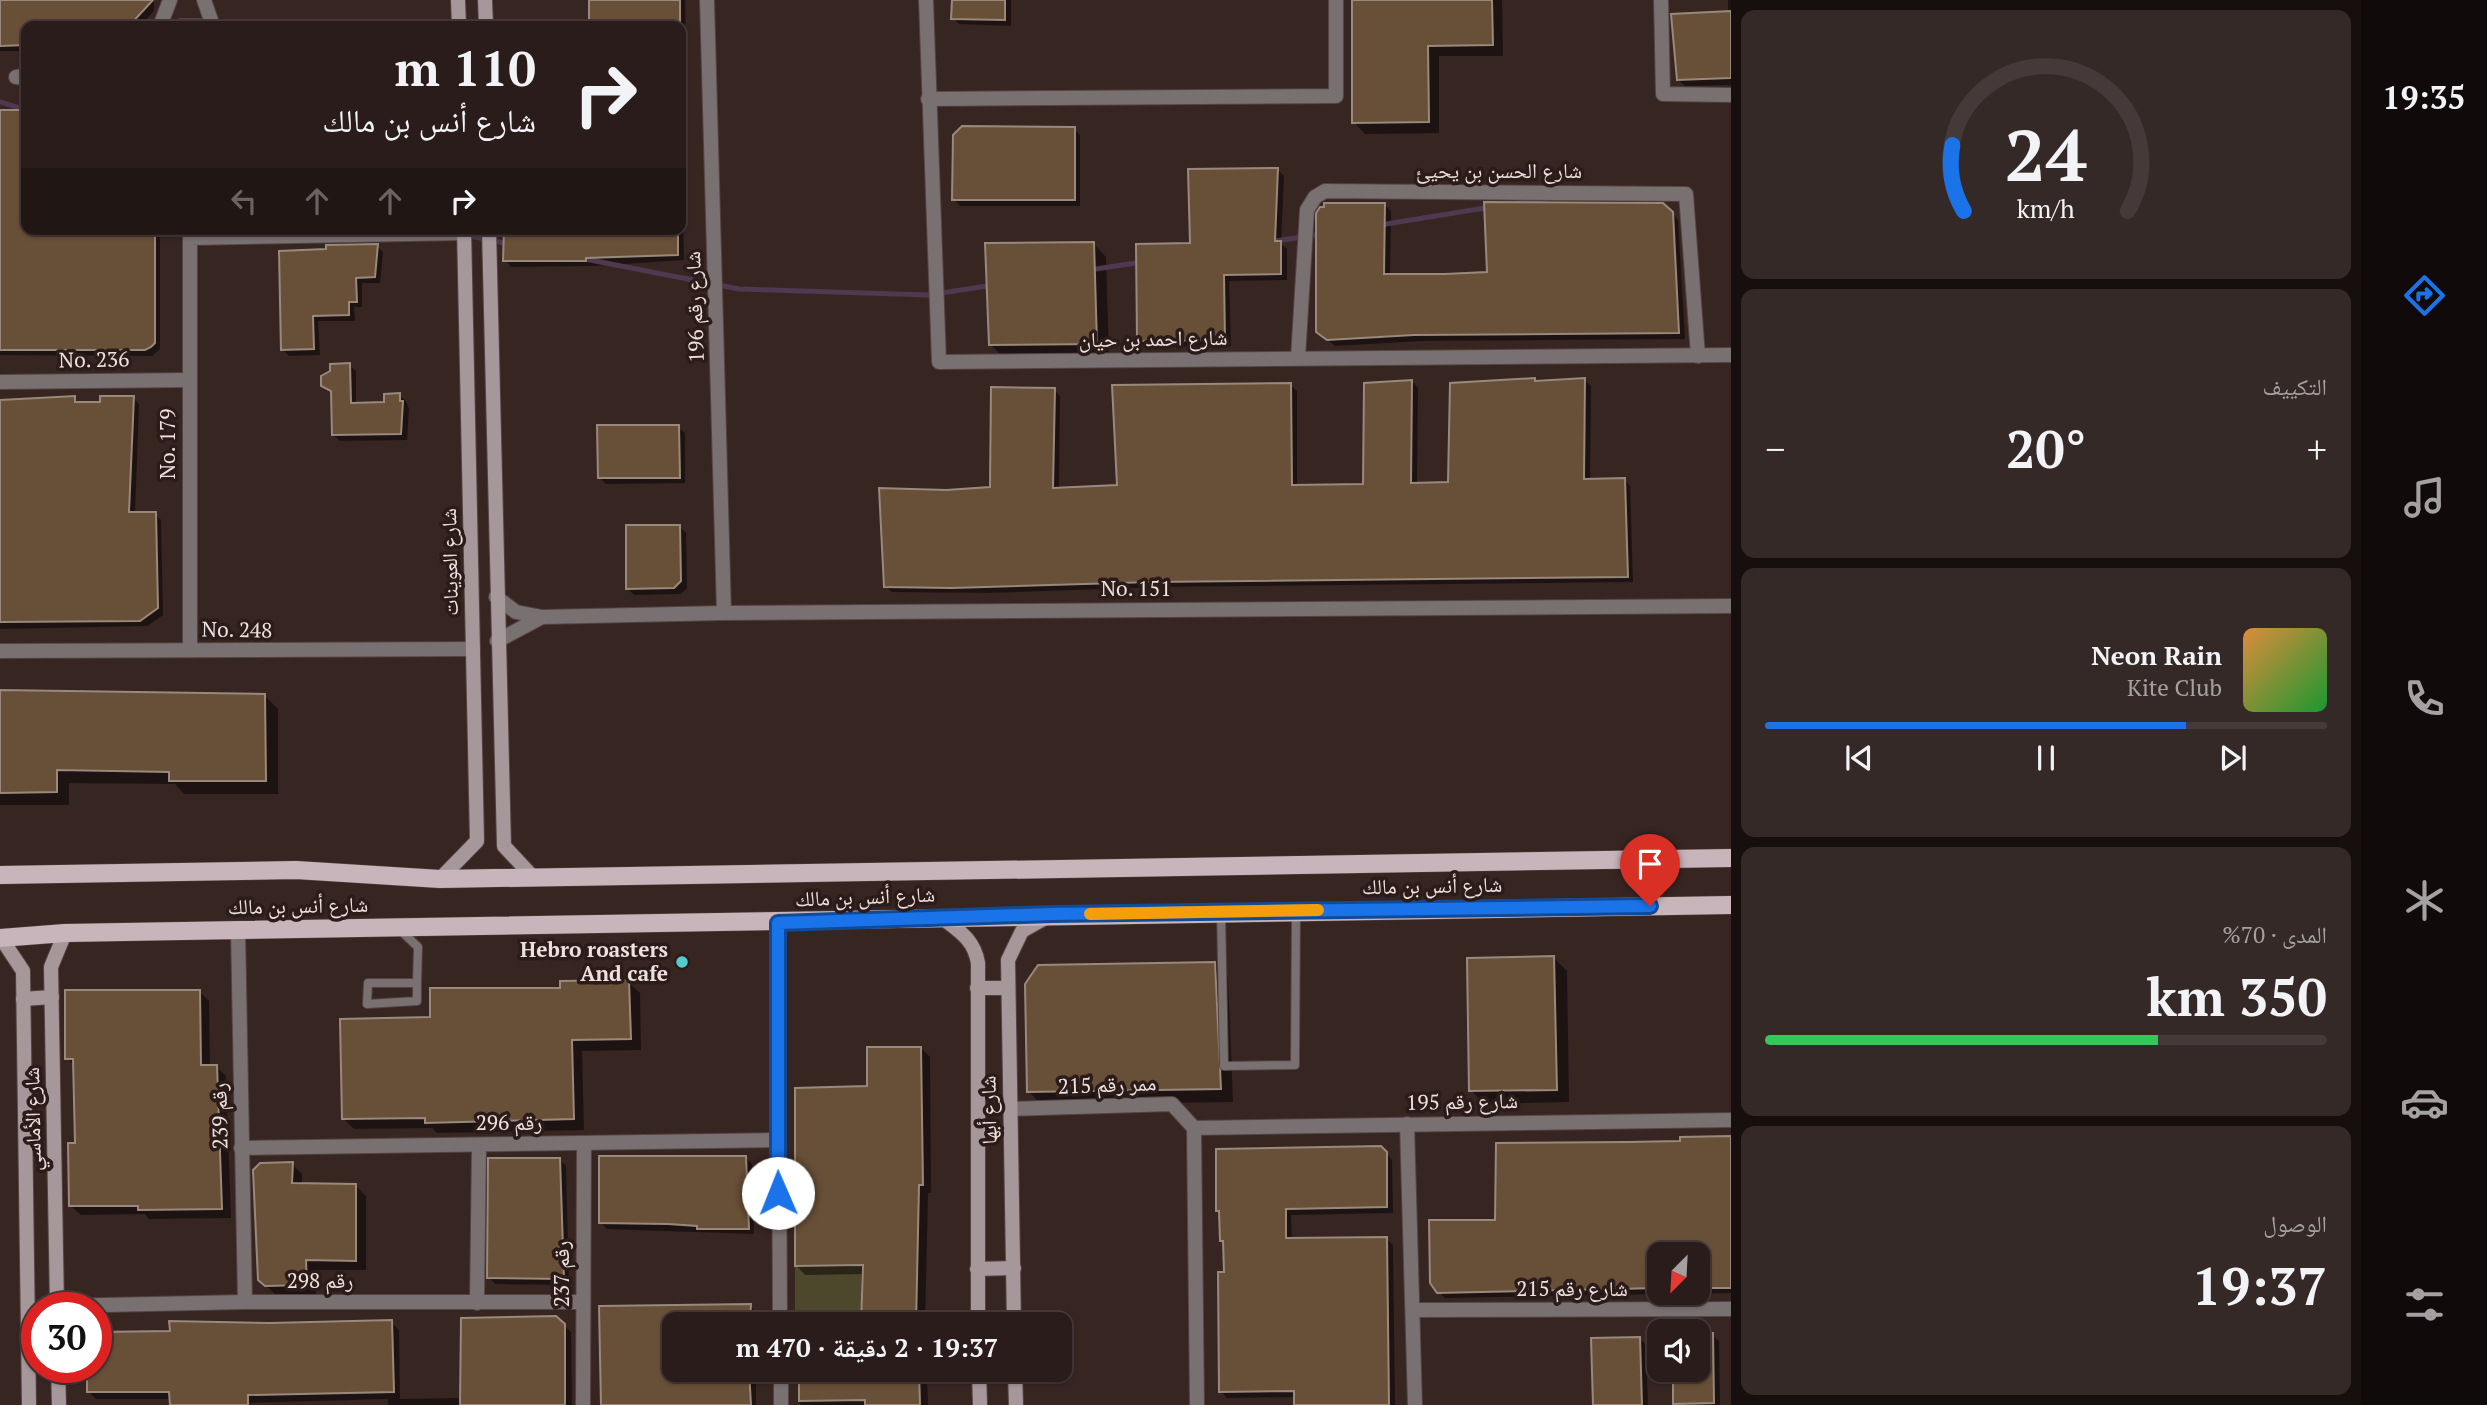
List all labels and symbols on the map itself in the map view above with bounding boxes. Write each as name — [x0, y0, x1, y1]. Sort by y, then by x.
street label: شارع الحسن بن يحيئ — [1416, 156, 1582, 184]
street label: شارع رقم 196 — [678, 251, 711, 363]
street label: شارع احمد بن حيان — [1078, 323, 1228, 353]
street label: No. 236 — [58, 344, 130, 374]
street label: No. 179 — [153, 409, 181, 479]
street label: شارع العوينات — [434, 508, 464, 616]
street label: No. 151 — [1101, 574, 1171, 602]
street label: No. 248 — [201, 614, 273, 644]
pin — [1620, 834, 1680, 906]
street label: شارع أنس بن مالك — [1362, 870, 1502, 900]
street label: شارع أنس بن مالك — [794, 880, 936, 912]
street label: شارع أنس بن مالك — [228, 890, 368, 920]
place label: Hebro roasters And cafe — [520, 935, 668, 987]
marker: Hebro roasters And cafe — [674, 954, 690, 970]
street label: شارع الأماسي — [17, 1067, 50, 1171]
street label: ممر رقم 215 — [1057, 1068, 1157, 1101]
street label: شارع أبها — [973, 1075, 1003, 1145]
street label: رقم 239 — [204, 1082, 235, 1150]
street label: شارع رقم 195 — [1406, 1086, 1518, 1117]
street label: رقم 296 — [476, 1108, 542, 1137]
position arrow — [741, 1156, 815, 1230]
street label: رقم 237 — [547, 1241, 576, 1307]
north arrow — [1647, 1242, 1710, 1306]
street label: رقم 298 — [287, 1266, 353, 1295]
street label: شارع رقم 215 — [1516, 1274, 1628, 1303]
speed limit sign: 30 — [21, 1292, 112, 1383]

